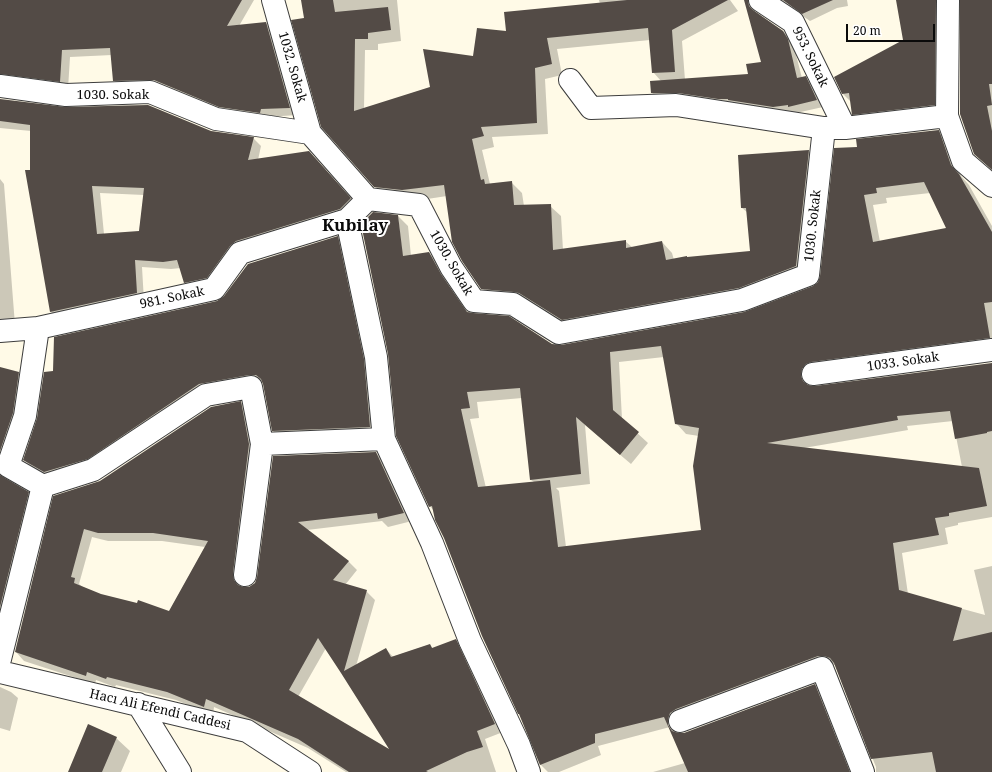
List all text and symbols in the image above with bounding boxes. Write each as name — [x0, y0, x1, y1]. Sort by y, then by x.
scale bar — [848, 16, 937, 42]
text: 20 m — [853, 22, 881, 39]
street label: 953. Sokak — [789, 24, 831, 90]
street label: 1032. Sokak — [274, 30, 310, 104]
street label: 1030. Sokak — [77, 87, 149, 103]
street label: 1030. Sokak — [801, 189, 825, 263]
district label: Kubilay — [322, 216, 388, 236]
street label: 1030. Sokak — [426, 228, 476, 298]
street label: 981. Sokak — [138, 284, 206, 312]
street label: 1033. Sokak — [866, 349, 940, 375]
street label: Hacı Ali Efendi Caddesi — [88, 686, 232, 734]

